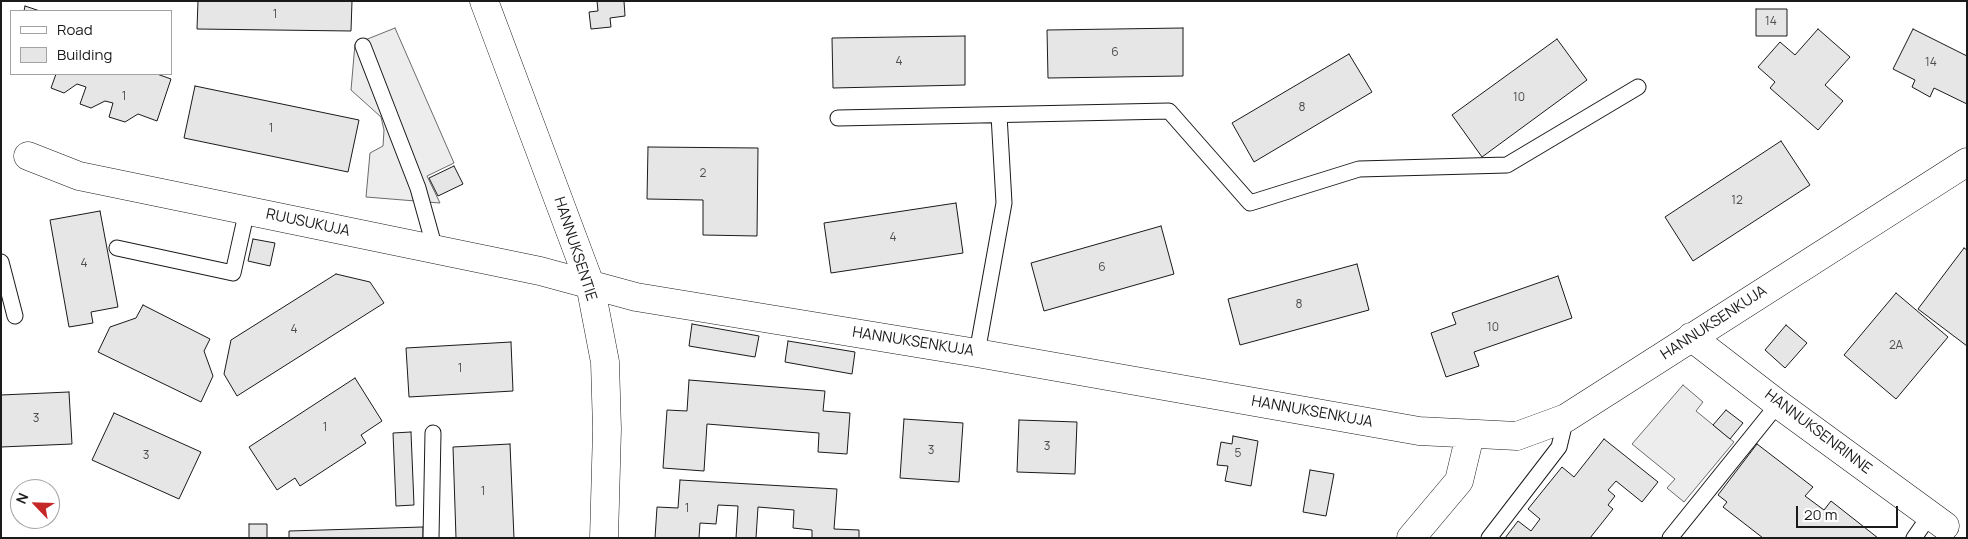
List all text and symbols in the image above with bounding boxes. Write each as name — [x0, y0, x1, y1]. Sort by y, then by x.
house number: 1 — [273, 8, 277, 22]
legend — [10, 10, 172, 75]
house number: 14 — [1765, 15, 1777, 29]
text: Road — [57, 19, 93, 40]
text: Building — [57, 44, 112, 65]
house number: 6 — [1111, 46, 1119, 60]
house number: 4 — [895, 55, 903, 69]
house number: 14 — [1925, 56, 1937, 70]
house number: 1 — [122, 90, 126, 104]
house number: 10 — [1513, 91, 1525, 105]
house number: 8 — [1299, 101, 1305, 115]
house number: 1 — [269, 122, 273, 136]
house number: 2 — [700, 167, 706, 181]
house number: 12 — [1731, 194, 1743, 208]
street label: HANNUKSENTIE — [550, 195, 600, 303]
street label: RUUSUKUJA — [264, 205, 352, 241]
house number: 4 — [889, 231, 897, 245]
house number: 4 — [80, 257, 88, 271]
house number: 6 — [1098, 261, 1106, 275]
street label: HANNUKSENKUJA — [1658, 282, 1770, 364]
house number: 8 — [1296, 298, 1302, 312]
house number: 10 — [1487, 321, 1499, 335]
house number: 4 — [290, 323, 298, 337]
street label: HANNUKSENKUJA — [851, 323, 975, 361]
house number: 2A — [1889, 339, 1903, 353]
house number: 1 — [458, 362, 462, 376]
street label: HANNUKSENRINNE — [1761, 386, 1875, 478]
street label: HANNUKSENKUJA — [1250, 392, 1374, 432]
house number: 3 — [33, 412, 39, 426]
house number: 1 — [323, 421, 327, 435]
house number: 3 — [1044, 440, 1050, 454]
house number: 3 — [928, 444, 934, 458]
house number: 5 — [1235, 447, 1241, 461]
house number: 3 — [143, 449, 149, 463]
north arrow — [10, 479, 60, 529]
house number: 1 — [481, 485, 485, 499]
text: N — [11, 490, 32, 507]
scale bar — [1798, 496, 1900, 528]
house number: 1 — [685, 502, 689, 516]
text: 20 m — [1804, 504, 1837, 525]

